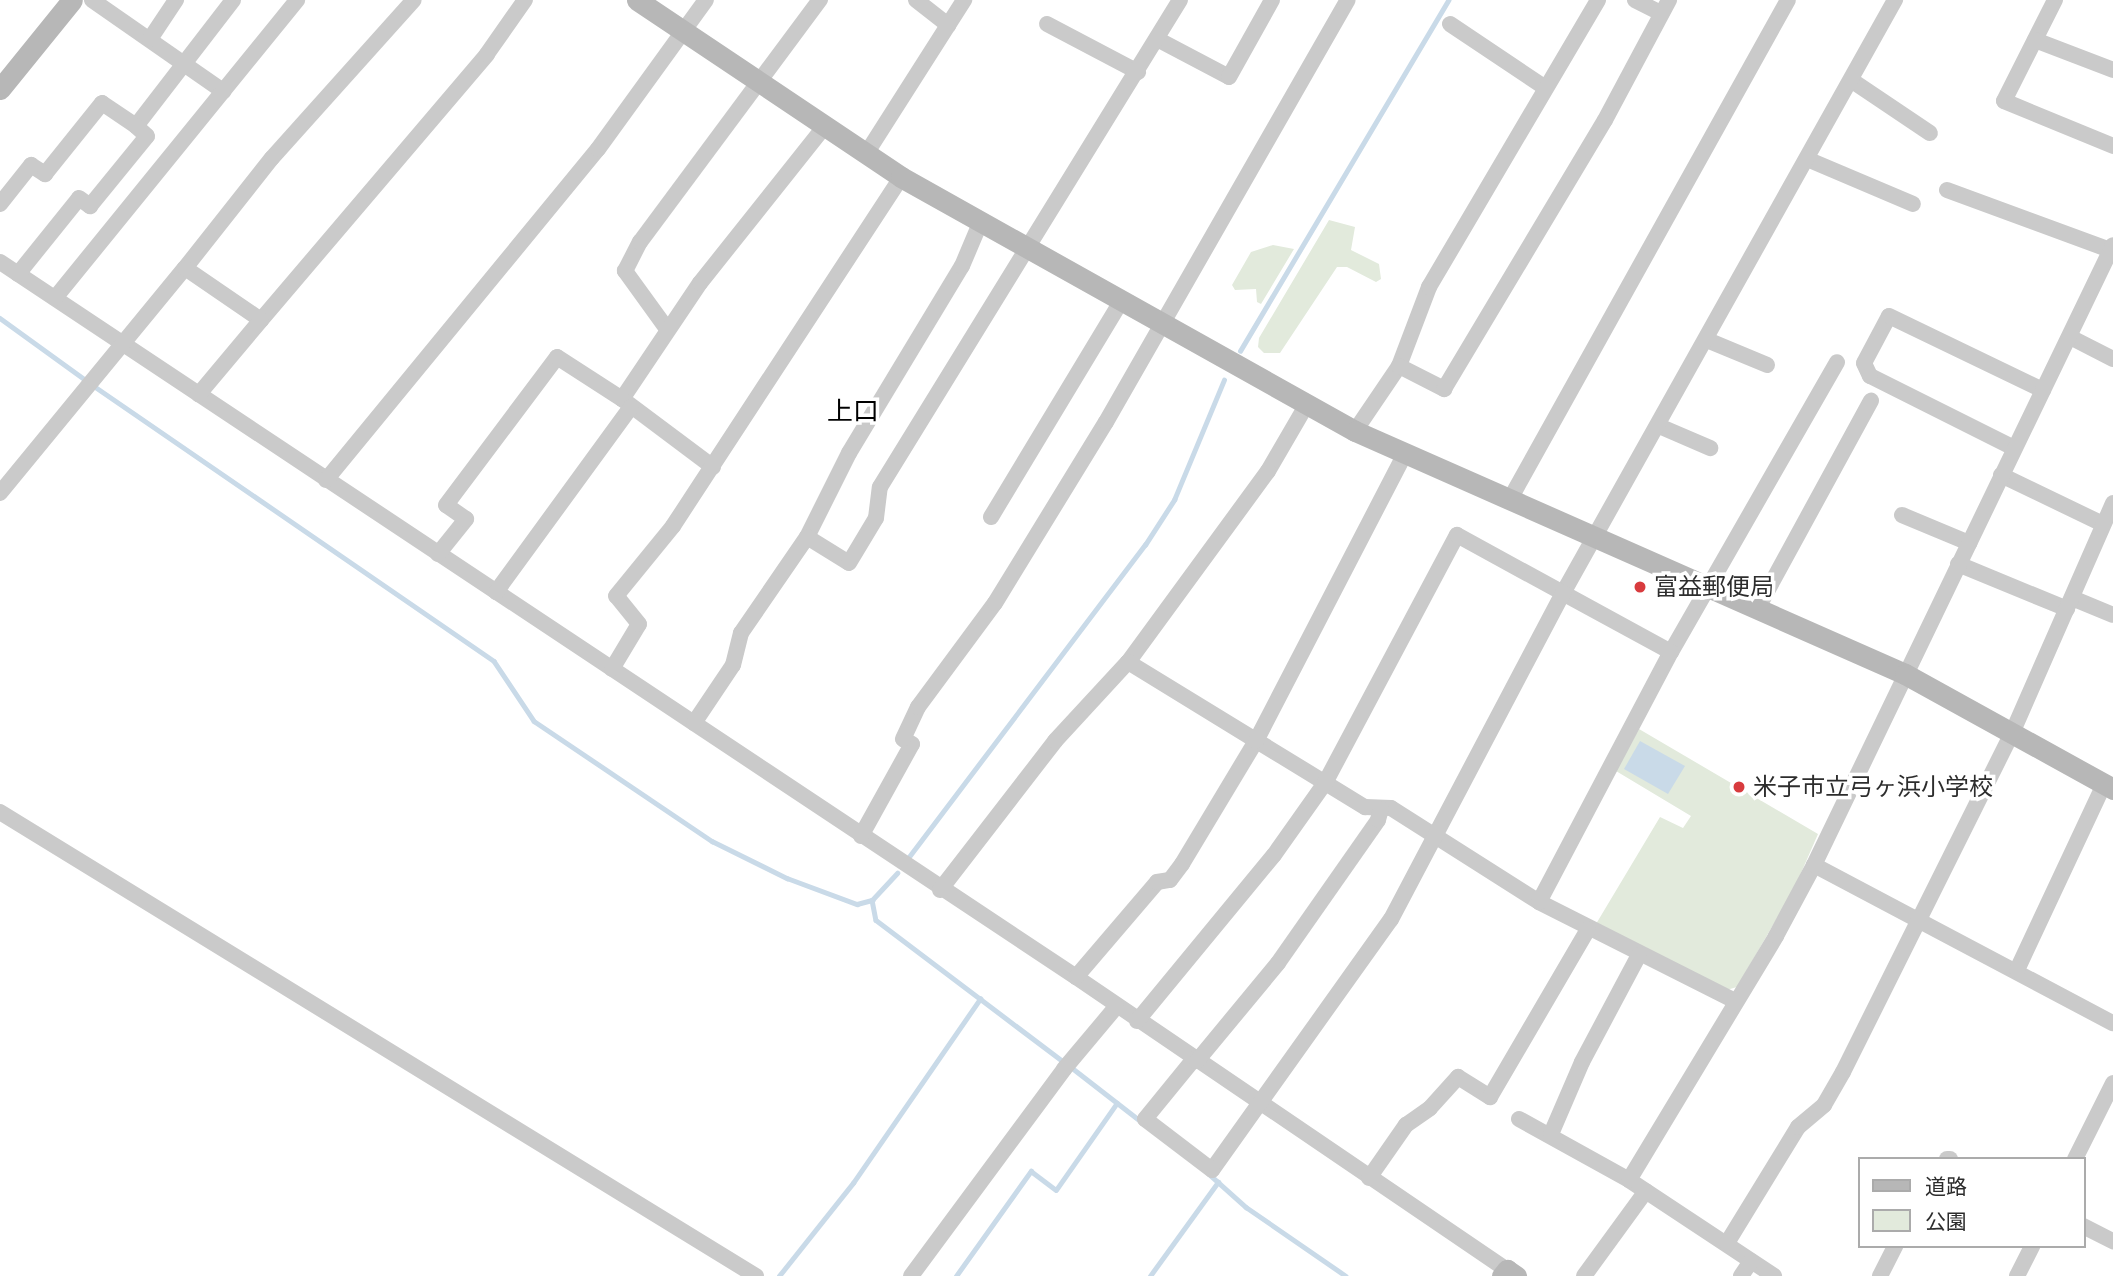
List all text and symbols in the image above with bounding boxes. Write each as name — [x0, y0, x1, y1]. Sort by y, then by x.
district label: 上口 — [827, 396, 879, 428]
place label: 富益郵便局 — [1654, 573, 1774, 601]
marker: 富益郵便局 — [1632, 579, 1648, 595]
place label: 米子市立弓ヶ浜小学校 — [1753, 773, 1993, 801]
marker: 米子市立弓ヶ浜小学校 — [1731, 779, 1747, 795]
legend — [1857, 1157, 2085, 1248]
text: 道路 — [1925, 1172, 1967, 1202]
text: 公園 — [1925, 1207, 1967, 1237]

